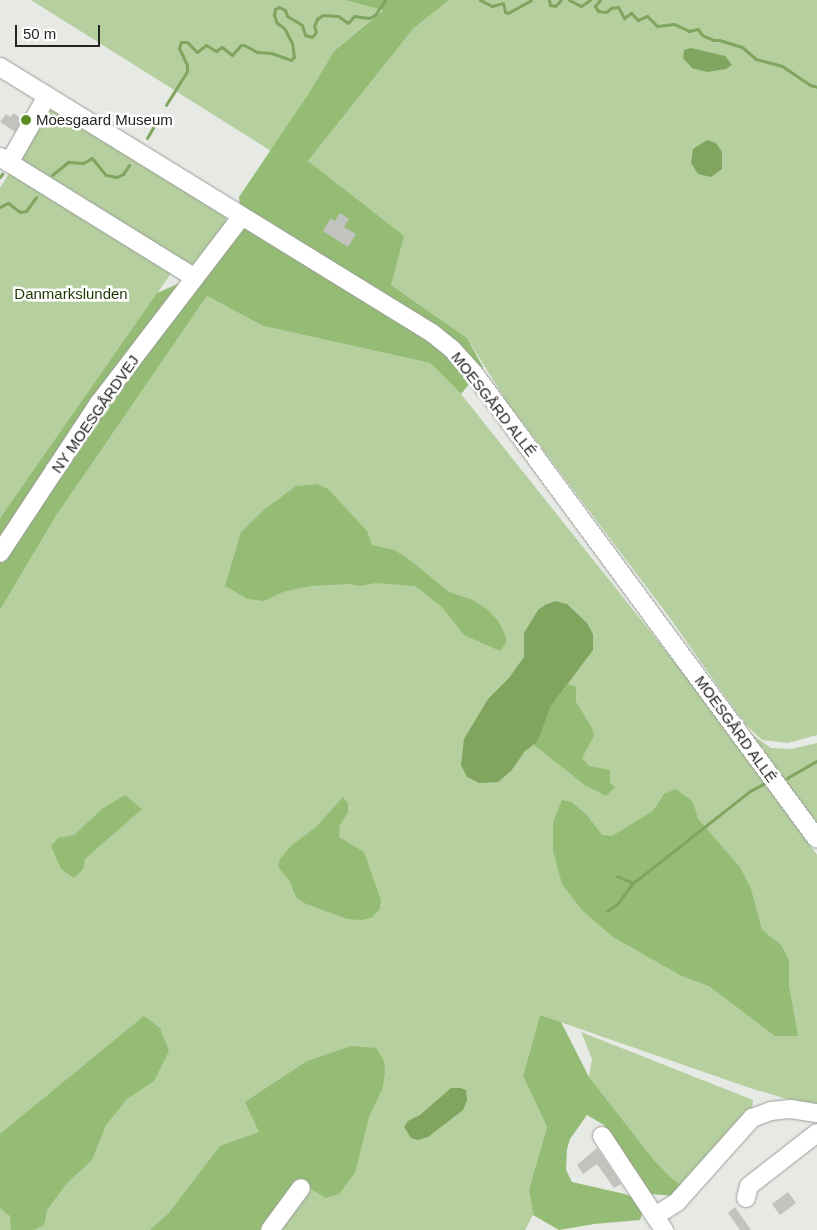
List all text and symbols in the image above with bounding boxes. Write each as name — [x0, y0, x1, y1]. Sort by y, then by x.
scale bar — [18, 15, 102, 47]
text: 50 m — [23, 25, 56, 42]
place label: Moesgaard Museum — [36, 111, 173, 129]
marker: Moesgaard Museum — [20, 114, 32, 126]
park label: Danmarkslunden — [14, 285, 128, 303]
street label: MOESGÅRD ALLÉ — [447, 348, 541, 460]
street label: NY MOESGÅRDVEJ — [47, 351, 143, 477]
street label: MOESGÅRD ALLÉ — [691, 672, 781, 786]

